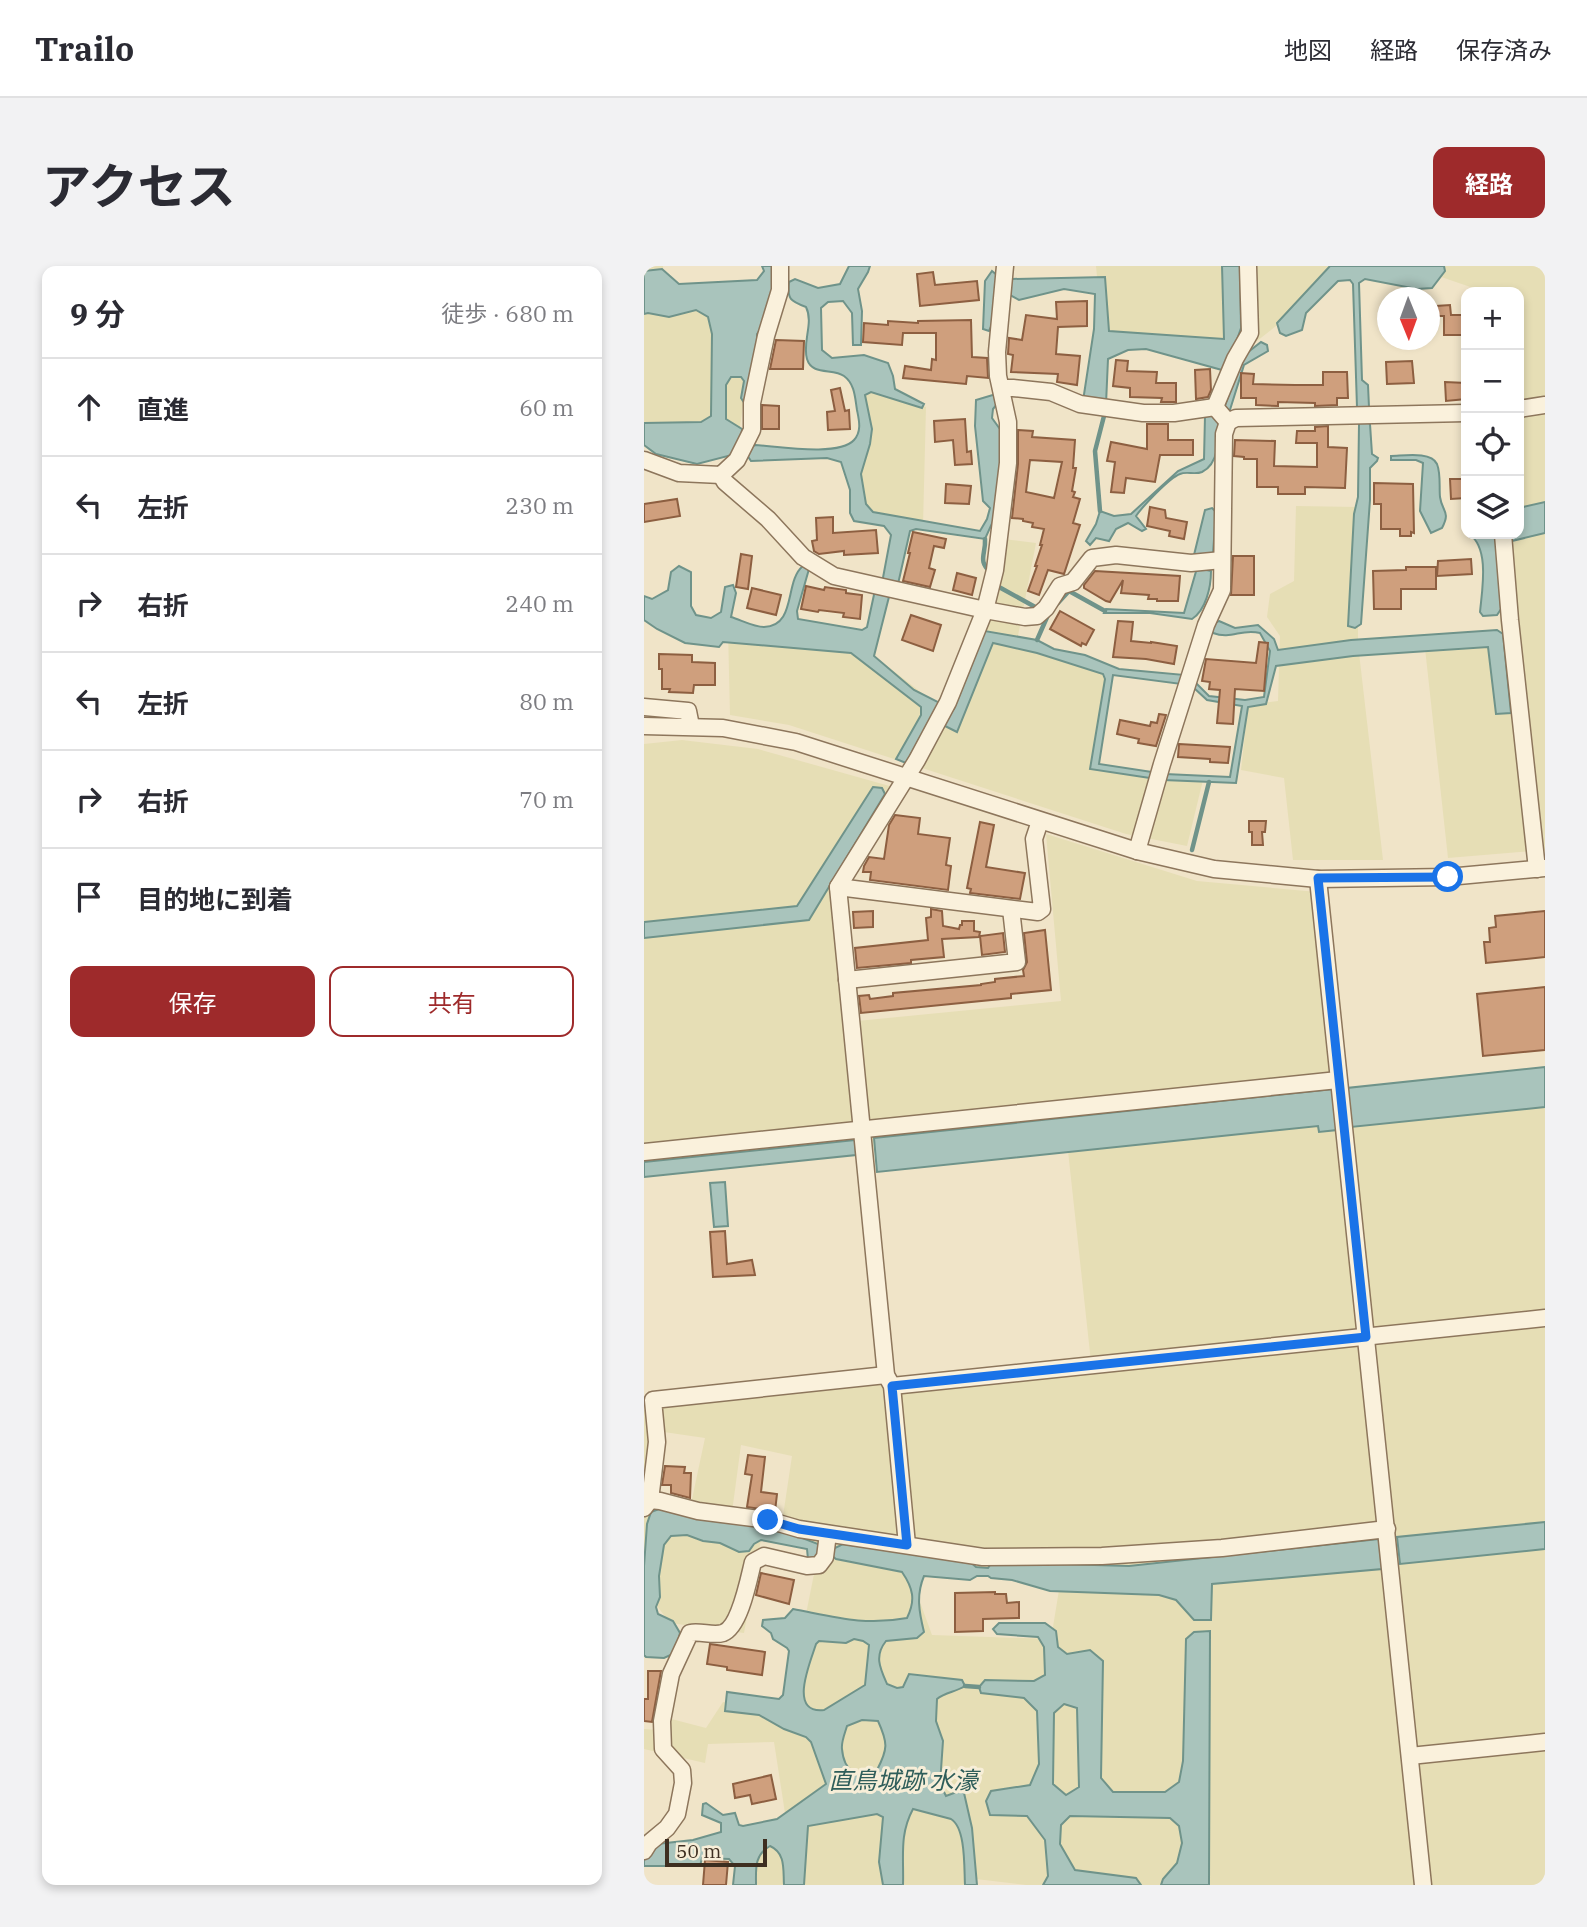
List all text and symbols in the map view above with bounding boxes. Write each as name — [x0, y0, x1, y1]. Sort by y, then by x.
text: Trailo — [35, 27, 134, 70]
text: 地図 — [1284, 34, 1332, 66]
text: 経路 — [1370, 34, 1418, 66]
text: 保存済み — [1456, 34, 1552, 66]
button: 経路 — [1433, 147, 1545, 218]
text: アクセス — [42, 154, 236, 217]
north arrow — [1377, 287, 1440, 350]
map controls — [1461, 287, 1524, 539]
button: + — [1461, 287, 1524, 350]
text: 9 分 — [70, 294, 125, 333]
text: 徒歩 · 680 m — [441, 298, 574, 328]
button: − — [1461, 350, 1524, 413]
icon: ahead — [70, 388, 108, 426]
text: 直進 — [137, 392, 189, 426]
text: 60 m — [519, 392, 574, 422]
button: locate — [1461, 413, 1524, 476]
button: layers — [1461, 476, 1524, 539]
icon: left — [70, 486, 108, 524]
text: 左折 — [137, 490, 189, 524]
text: 230 m — [505, 490, 574, 520]
icon: right — [70, 584, 108, 622]
text: 右折 — [137, 588, 189, 622]
text: 240 m — [505, 588, 574, 618]
icon: left — [70, 682, 108, 720]
text: 左折 — [137, 686, 189, 720]
text: 80 m — [519, 686, 574, 716]
icon: right — [70, 780, 108, 818]
text: 右折 — [137, 784, 189, 818]
text: 70 m — [519, 784, 574, 814]
route start — [1432, 861, 1463, 892]
icon: arrive — [70, 878, 108, 916]
text: 目的地に到着 — [137, 882, 293, 916]
button: 保存 — [70, 966, 315, 1037]
button: 共有 — [329, 966, 574, 1037]
route end — [752, 1504, 783, 1535]
water label: 直鳥城跡 水濠 — [828, 1764, 982, 1796]
scale bar — [665, 1836, 766, 1868]
text: 50 m — [676, 1839, 721, 1863]

